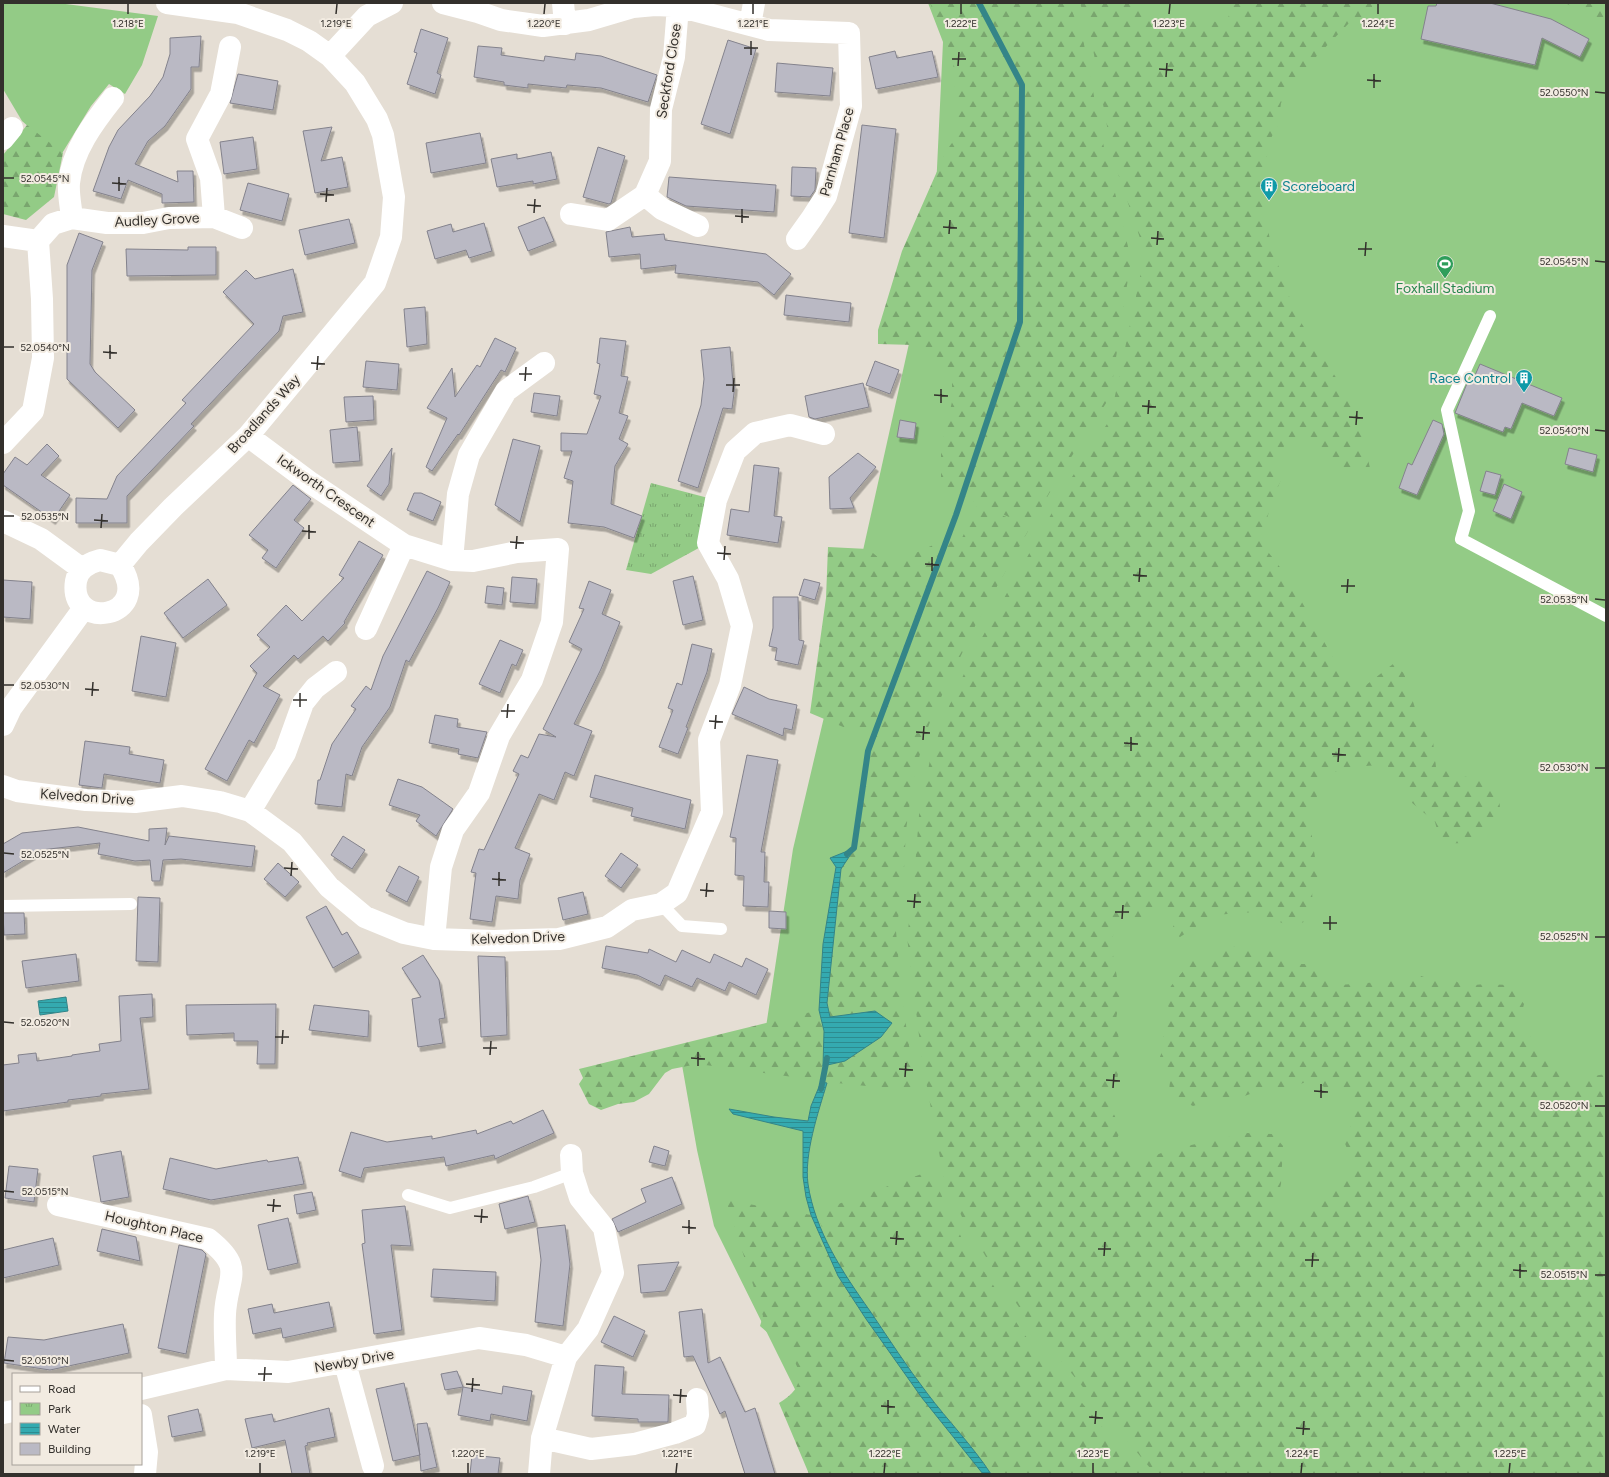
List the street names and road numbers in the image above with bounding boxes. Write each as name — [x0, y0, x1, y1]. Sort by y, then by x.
street label: Seckford Close — [653, 22, 685, 120]
street label: Parnham Place — [816, 105, 858, 198]
street label: Audley Grove — [114, 209, 200, 231]
street label: Broadlands Way — [224, 371, 304, 457]
street label: Ickworth Crescent — [274, 451, 378, 531]
street label: Kelvedon Drive — [40, 785, 135, 809]
street label: Kelvedon Drive — [471, 928, 566, 948]
street label: Houghton Place — [103, 1207, 205, 1247]
street label: Newby Drive — [313, 1346, 395, 1376]

